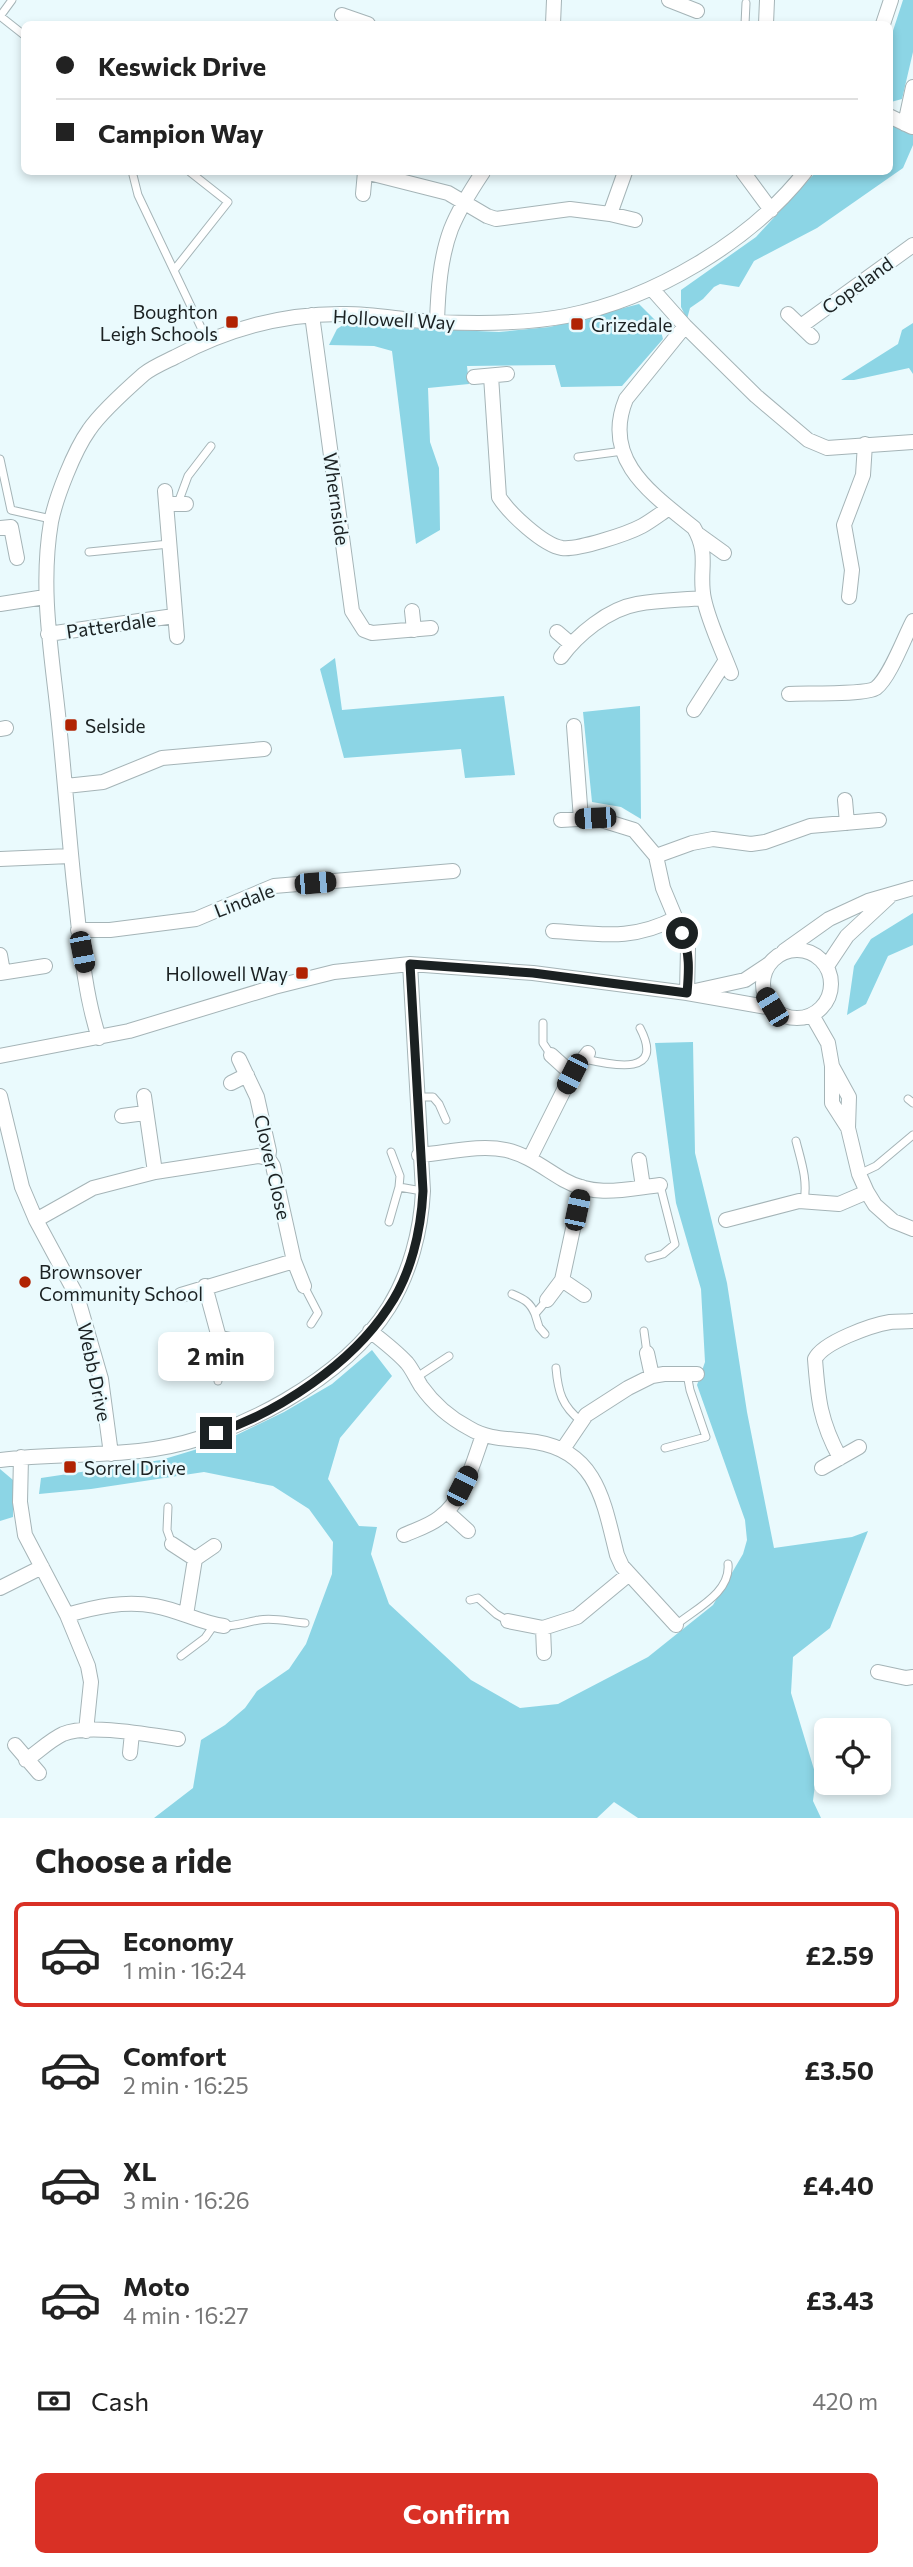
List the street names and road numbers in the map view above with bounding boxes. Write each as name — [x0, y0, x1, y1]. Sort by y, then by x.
street label: Copeland — [817, 252, 897, 318]
street label: Hollowell Way — [332, 304, 456, 334]
street label: Whernside — [319, 451, 355, 547]
street label: Patterdale — [65, 607, 157, 643]
street label: Lindale — [211, 878, 277, 922]
street label: Clover Close — [250, 1112, 296, 1222]
street label: Webb Drive — [73, 1321, 117, 1423]

